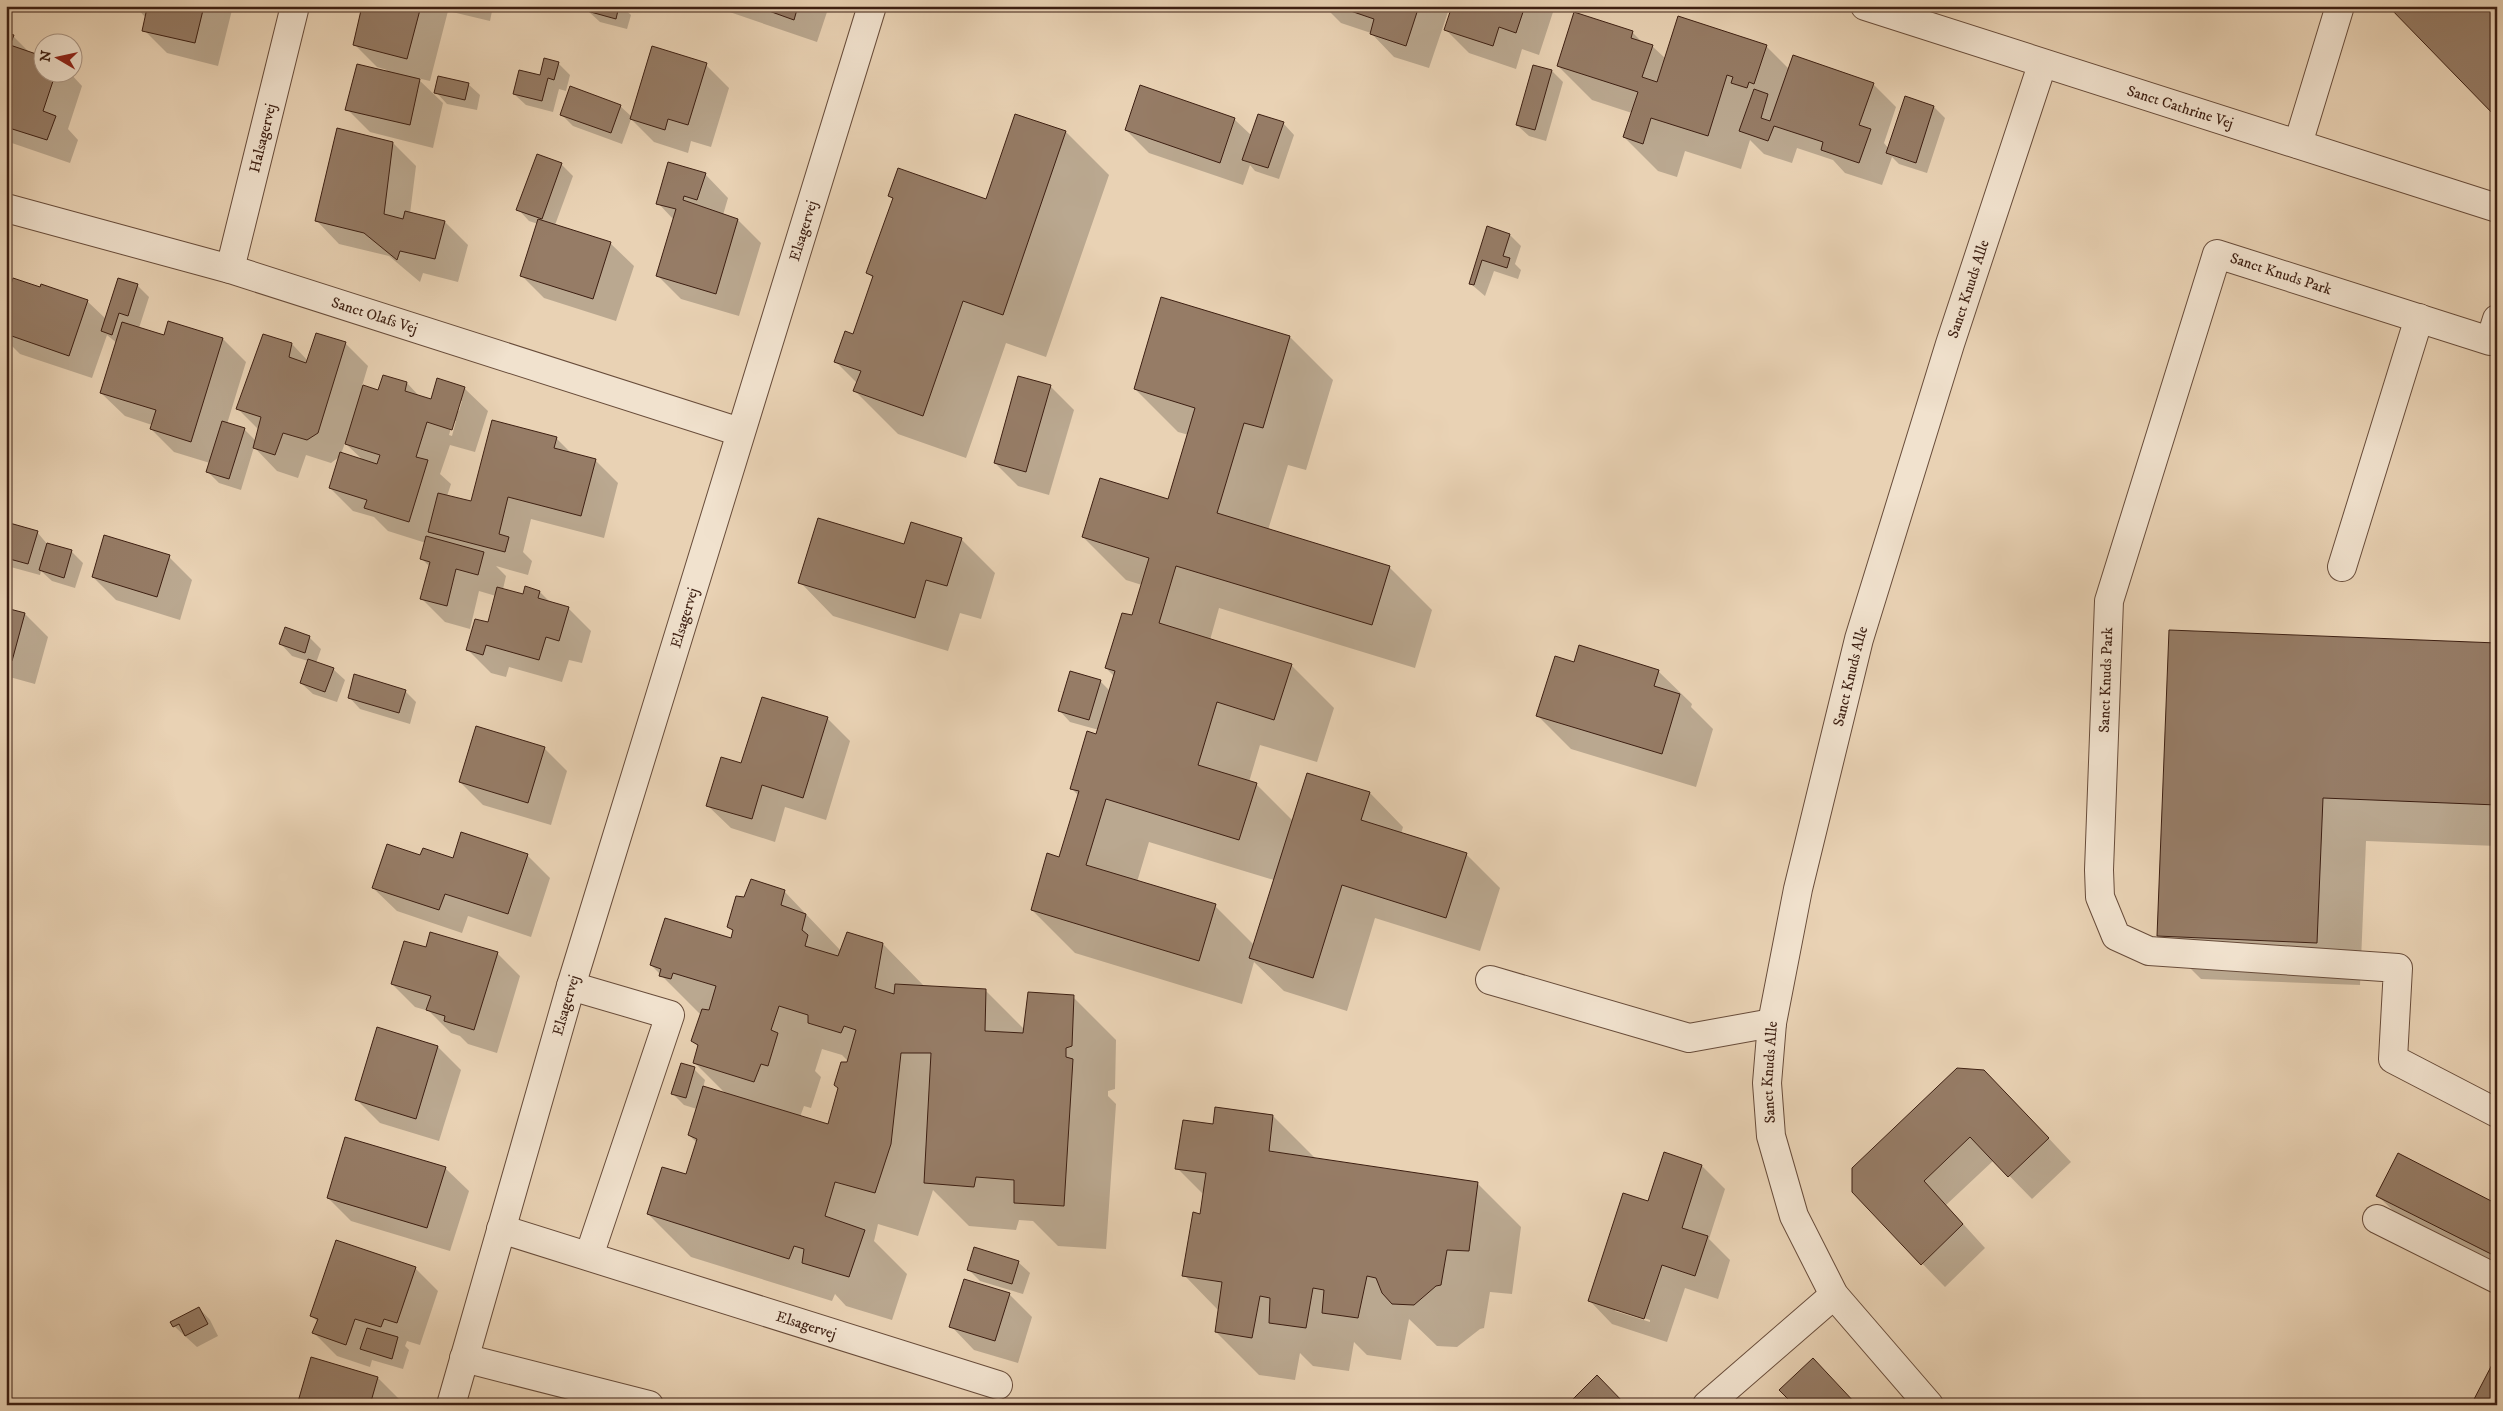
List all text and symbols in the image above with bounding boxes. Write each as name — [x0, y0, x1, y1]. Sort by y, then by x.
north arrow — [32, 32, 82, 82]
text: N — [36, 49, 56, 63]
street label: Sanct Cathrine Vej — [2125, 81, 2236, 133]
street label: Halsagervej — [245, 101, 280, 175]
street label: Elsagervej — [785, 198, 821, 263]
street label: Sanct Knuds Alle — [1943, 237, 1993, 341]
street label: Sanct Knuds Park — [2228, 249, 2335, 300]
street label: Sanct Olafs Vej — [329, 293, 420, 338]
street label: Elsagervej — [666, 585, 702, 650]
street label: Sanct Knuds Alle — [1829, 624, 1872, 728]
street label: Sanct Knuds Park — [2095, 626, 2117, 733]
street label: Elsagervej — [548, 972, 583, 1038]
street label: Sanct Knuds Alle — [1757, 1020, 1782, 1124]
street label: Elsagervej — [774, 1306, 839, 1343]

